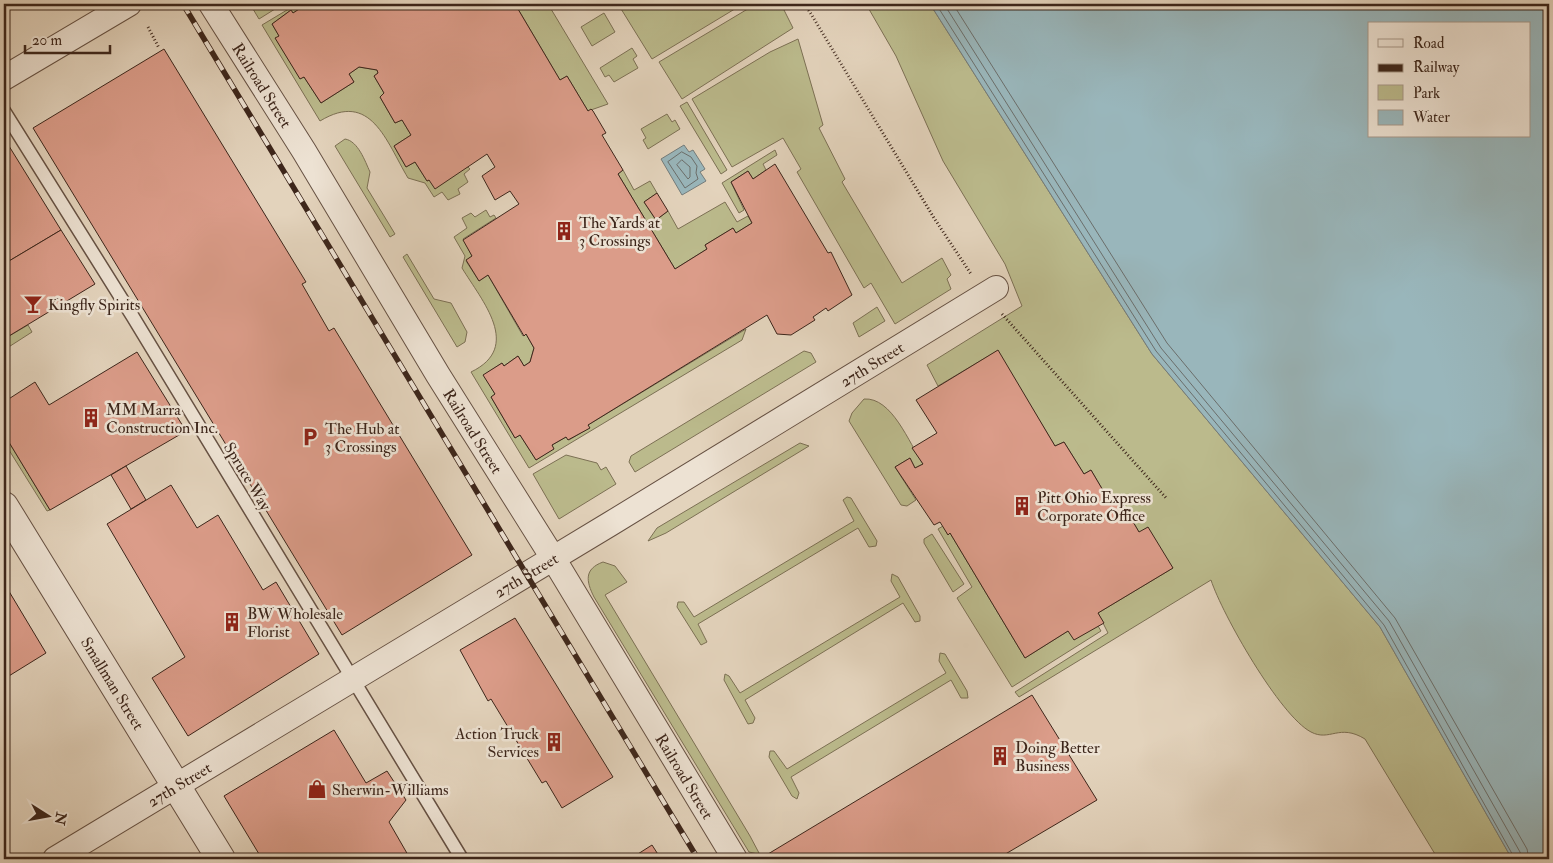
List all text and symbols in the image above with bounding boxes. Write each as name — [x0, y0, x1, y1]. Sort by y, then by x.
scale bar — [25, 22, 110, 54]
legend — [1368, 22, 1530, 138]
text: 20 m — [32, 31, 62, 50]
text: Road — [1413, 34, 1445, 53]
street label: Railroad Street — [227, 40, 296, 132]
text: Railway — [1413, 58, 1460, 77]
text: Park — [1413, 84, 1440, 103]
text: Water — [1412, 108, 1450, 127]
place label: The Yards at 3 Crossings — [579, 213, 660, 251]
building icon: The Yards at 3 Crossings — [553, 220, 575, 242]
bar icon: Kingfly Spirits — [22, 293, 44, 315]
place label: Kingfly Spirits — [48, 295, 140, 316]
street label: 27th Street — [837, 338, 908, 392]
street label: Railroad Street — [438, 385, 506, 478]
place label: MM Marra Construction Inc. — [106, 400, 218, 438]
building icon: MM Marra Construction Inc. — [80, 407, 102, 429]
place label: The Hub at 3 Crossings — [325, 419, 400, 457]
parking icon: The Hub at 3 Crossings — [299, 426, 321, 448]
street label: Spruce Way — [218, 439, 276, 516]
place label: Pitt Ohio Express Corporate Office — [1037, 488, 1151, 527]
building icon: Pitt Ohio Express Corporate Office — [1011, 495, 1033, 517]
street label: 27th Street — [491, 549, 562, 603]
place label: BW Wholesale Florist — [247, 604, 343, 642]
building icon: BW Wholesale Florist — [221, 611, 243, 633]
street label: Smallman Street — [76, 634, 148, 734]
place label: Action Truck Services — [454, 724, 539, 762]
street label: Railroad Street — [651, 730, 718, 823]
building icon: Action Truck Services — [543, 731, 565, 753]
place label: Doing Better Business — [1015, 738, 1100, 776]
building icon: Doing Better Business — [989, 745, 1011, 767]
street label: 27th Street — [144, 758, 215, 812]
shop icon: Sherwin-Williams — [306, 778, 328, 800]
place label: Sherwin-Williams — [332, 780, 449, 800]
north arrow — [22, 790, 72, 840]
text: N — [51, 810, 70, 827]

